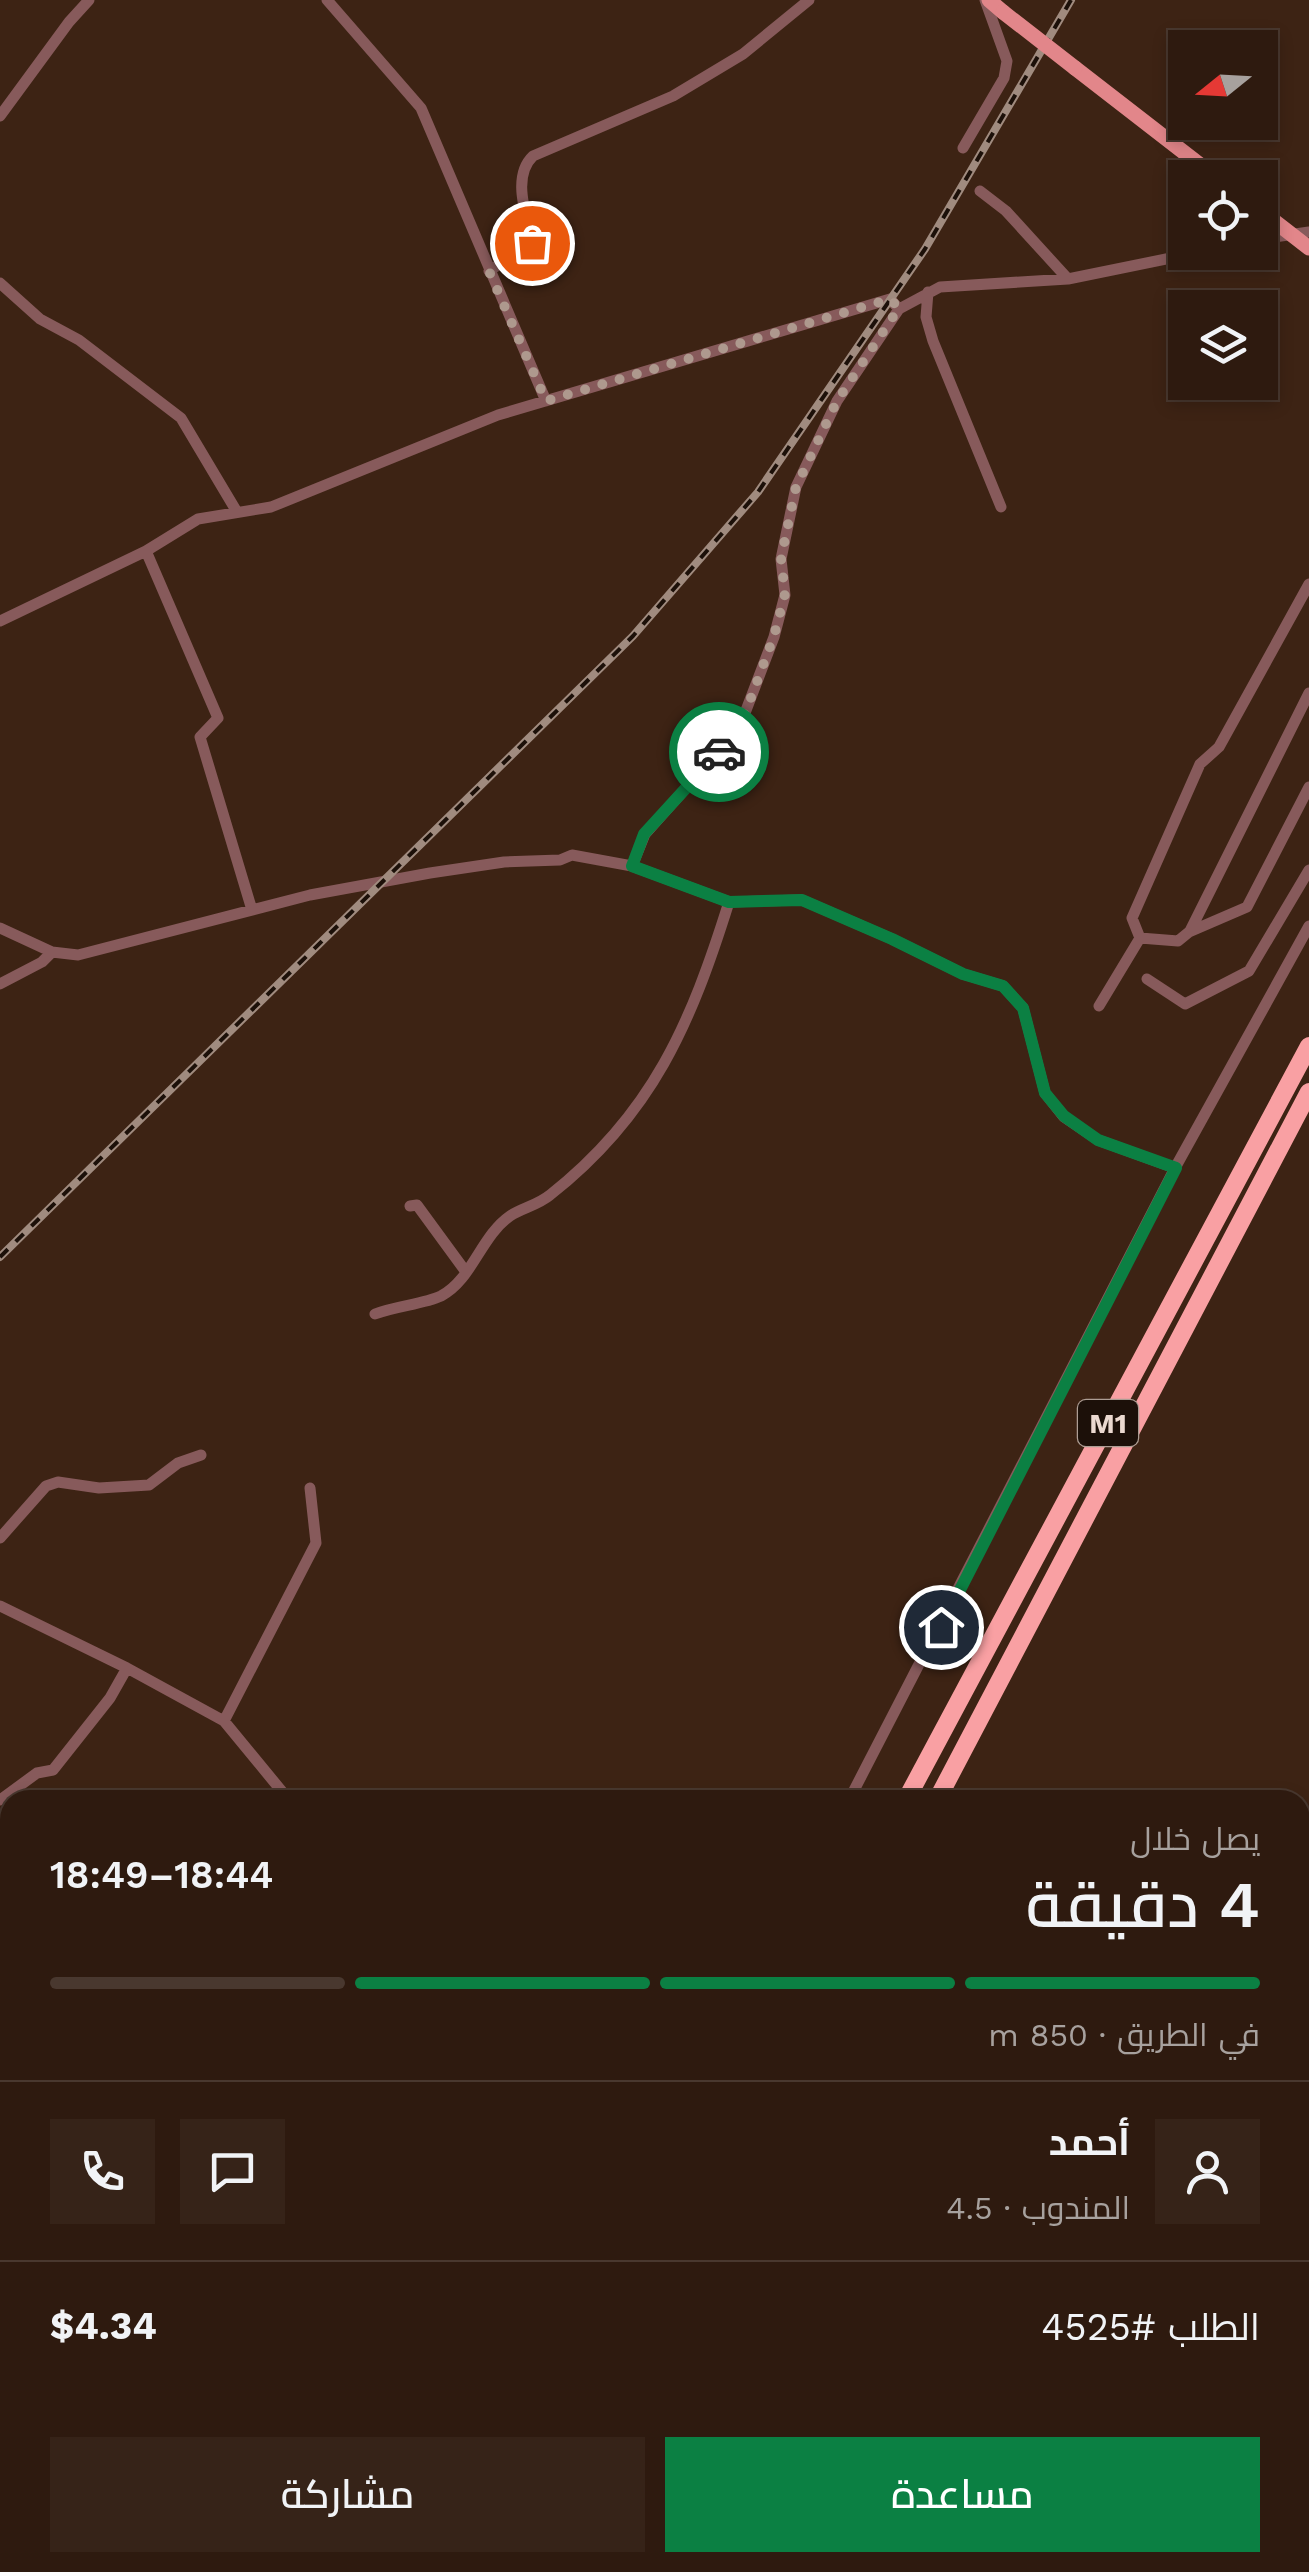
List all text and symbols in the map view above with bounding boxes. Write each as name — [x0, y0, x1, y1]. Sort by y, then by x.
north arrow — [1168, 30, 1278, 140]
map controls — [1168, 30, 1278, 400]
button: locate — [1168, 160, 1278, 270]
pin — [490, 201, 575, 286]
icon: bag — [505, 216, 560, 271]
button: layers — [1168, 290, 1278, 400]
courier — [669, 702, 769, 802]
icon: car — [692, 725, 747, 780]
road number: M1 — [1078, 1400, 1138, 1446]
pin — [899, 1585, 984, 1670]
icon: home — [914, 1600, 969, 1655]
text: يصل خلال — [1130, 1820, 1260, 1858]
text: 18:44–18:49 — [50, 1853, 273, 1897]
text: 4 دقيقة — [1026, 1867, 1260, 1943]
text: في الطريق · 850 m — [988, 2016, 1260, 2054]
button: phone — [50, 2119, 155, 2224]
button: chat — [180, 2119, 285, 2224]
button: person — [1155, 2119, 1260, 2224]
text: أحمد — [1049, 2120, 1130, 2164]
text: المندوب · 4.5 — [946, 2189, 1130, 2227]
text: $4.34 — [50, 2304, 157, 2348]
text: الطلب #4525 — [1041, 2305, 1260, 2349]
button: مشاركة — [50, 2437, 645, 2552]
button: مساعدة — [665, 2437, 1260, 2552]

